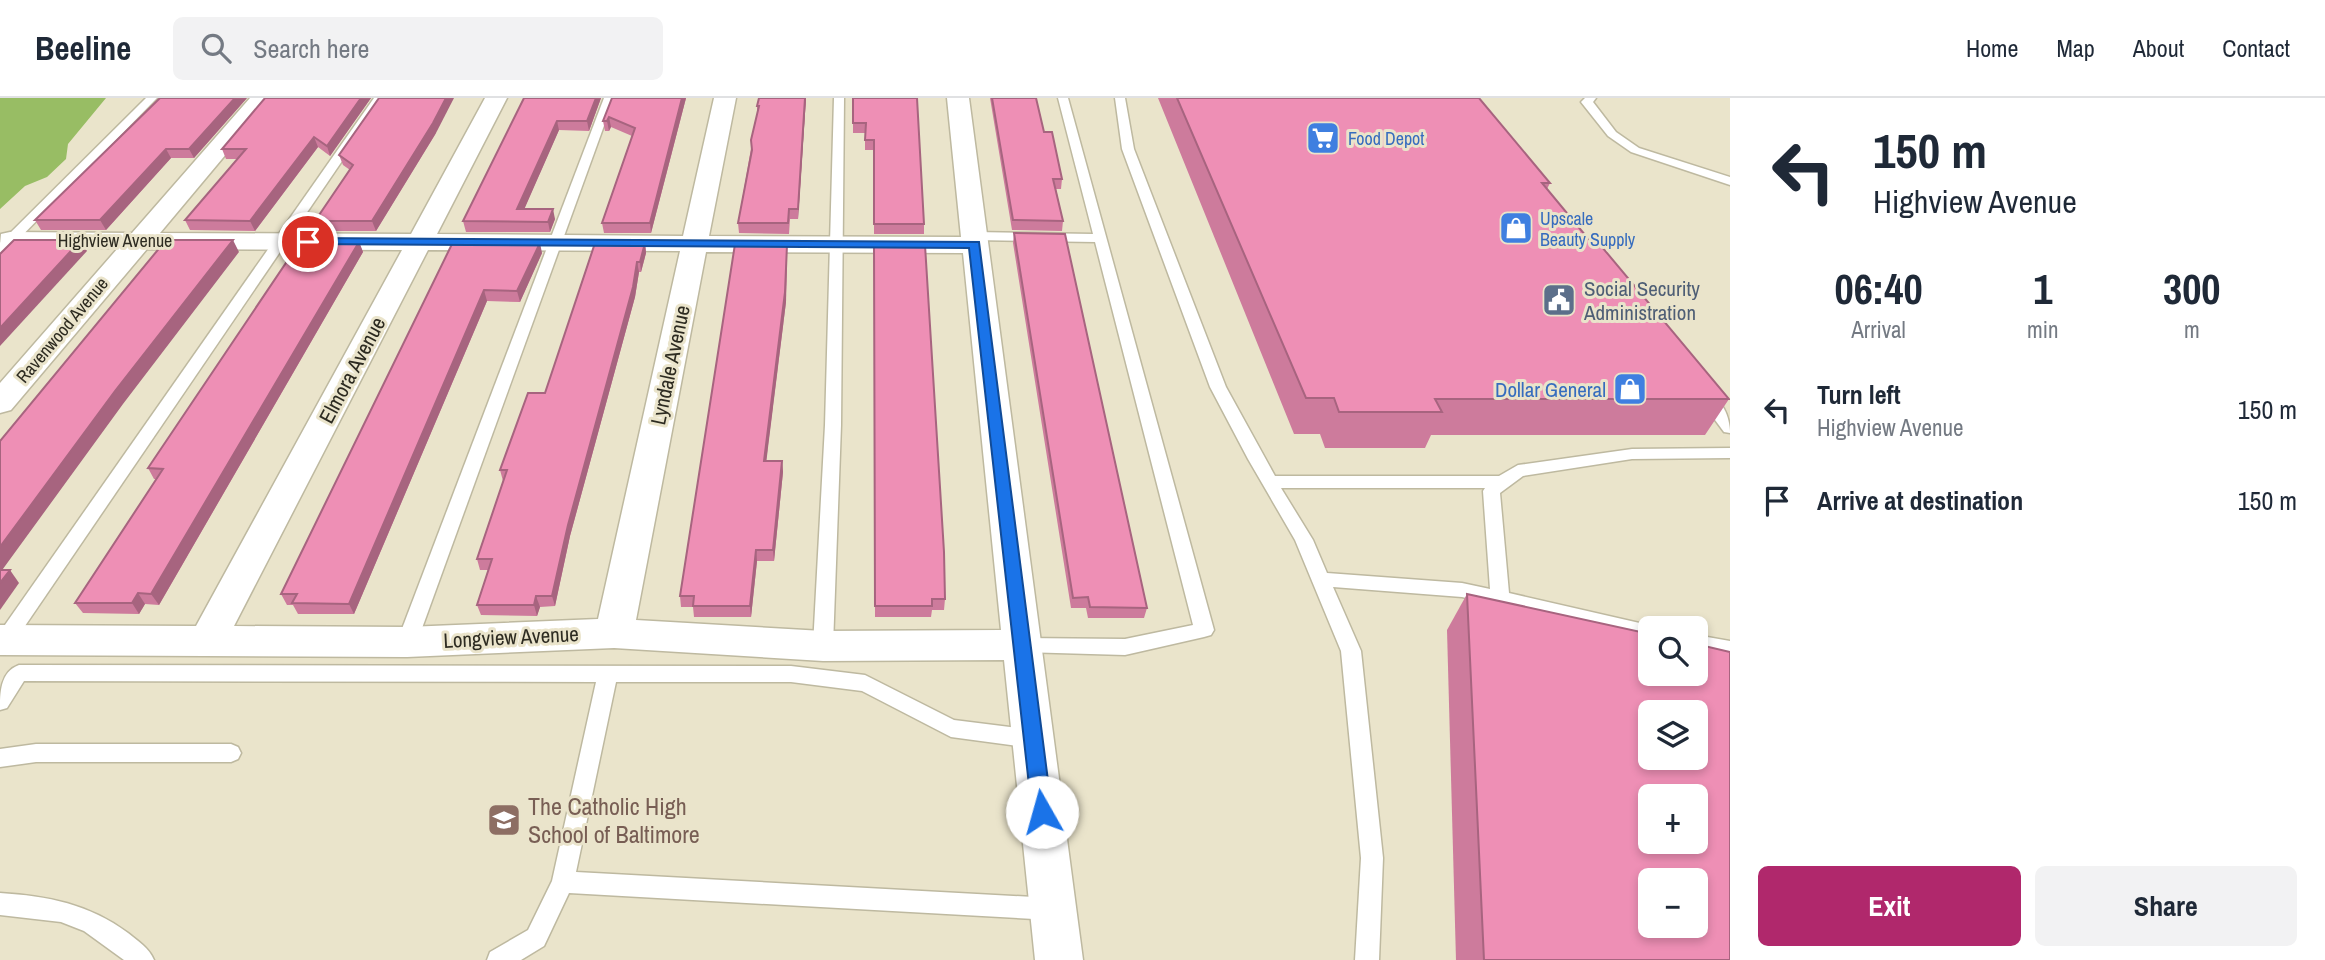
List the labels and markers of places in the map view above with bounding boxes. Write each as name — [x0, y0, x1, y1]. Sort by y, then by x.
supermarket icon: Food Depot — [1304, 119, 1342, 157]
place label: Food Depot — [1348, 126, 1424, 151]
place label: Upscale Beauty Supply — [1540, 206, 1636, 252]
shop icon: Upscale Beauty Supply — [1497, 209, 1535, 247]
pin — [278, 212, 338, 272]
place label: Social Security Administration — [1583, 274, 1700, 327]
public building icon: Social Security Administration — [1540, 281, 1578, 319]
shop icon: Dollar General — [1611, 370, 1649, 408]
place label: Dollar General — [1495, 375, 1606, 404]
place label: The Catholic High School of Baltimore — [528, 790, 700, 850]
school or university icon: The Catholic High School of Baltimore — [485, 801, 523, 839]

